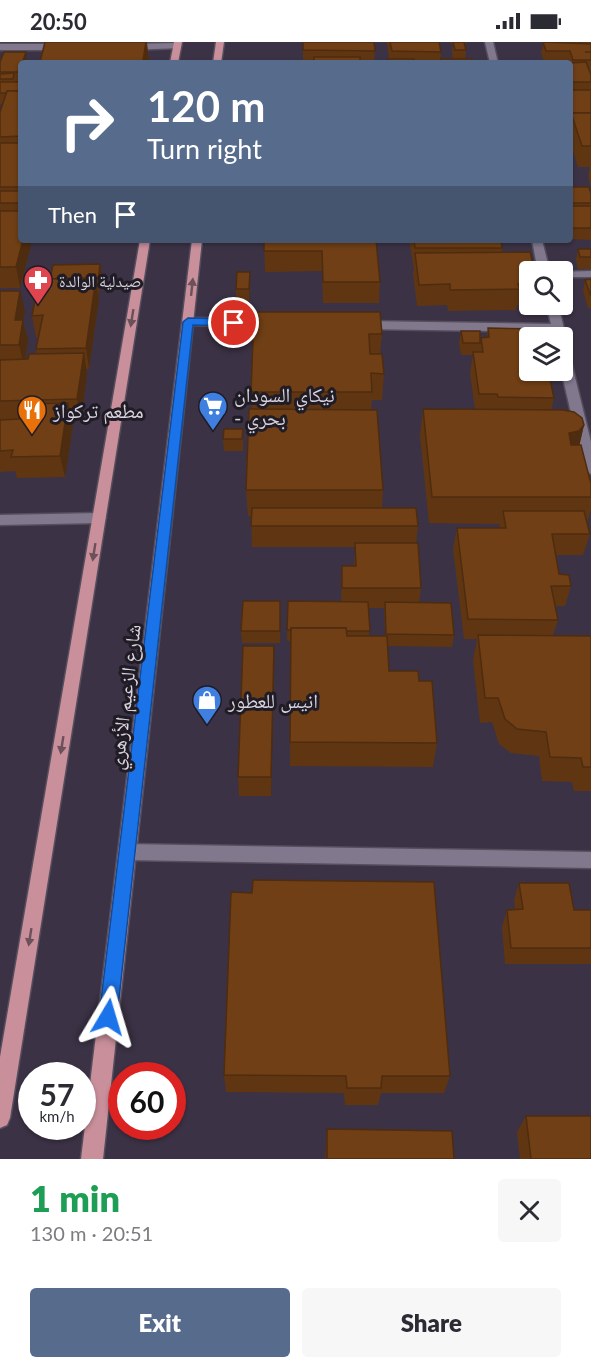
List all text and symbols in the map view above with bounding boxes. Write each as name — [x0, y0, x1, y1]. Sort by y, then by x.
text: 20:50 — [30, 8, 87, 35]
text: 120 m — [147, 81, 265, 131]
icon: right — [48, 84, 126, 162]
text: Turn right — [147, 132, 262, 165]
icon: arrive — [109, 198, 142, 231]
text: Then — [48, 201, 97, 228]
map controls — [519, 261, 573, 381]
button: search — [519, 261, 573, 315]
pharmacy icon: صيدلية الوالدة — [22, 264, 54, 306]
place label: صيدلية الوالدة — [59, 271, 141, 291]
one-way arrow — [187, 278, 197, 297]
pin — [208, 297, 259, 348]
icon: arrive — [217, 306, 250, 339]
one-way arrow — [127, 309, 136, 328]
button: layers — [519, 327, 573, 381]
place label: نيكاي السودان - بحري — [234, 382, 335, 434]
supermarket icon: نيكاي السودان - بحري — [197, 390, 229, 432]
restaurant icon: مطعم تركواز — [16, 394, 48, 436]
place label: مطعم تركواز — [52, 398, 144, 425]
one-way arrow — [89, 543, 98, 562]
street label: شارع الزعيم الأزهري — [103, 623, 150, 772]
shop icon: انيس للعطور — [191, 684, 223, 726]
place label: انيس للعطور — [227, 688, 318, 713]
one-way arrow — [57, 735, 66, 754]
one-way arrow — [25, 928, 34, 947]
position arrow — [76, 985, 140, 1049]
speed limit sign: 60 — [108, 1062, 186, 1140]
text: 57 — [40, 1076, 74, 1112]
text: km/h — [39, 1107, 75, 1125]
text: 1 min — [30, 1176, 120, 1220]
button: close — [498, 1179, 561, 1242]
text: 130 m · 20:51 — [30, 1221, 153, 1245]
button: Exit — [30, 1288, 290, 1357]
button: Share — [302, 1288, 561, 1357]

